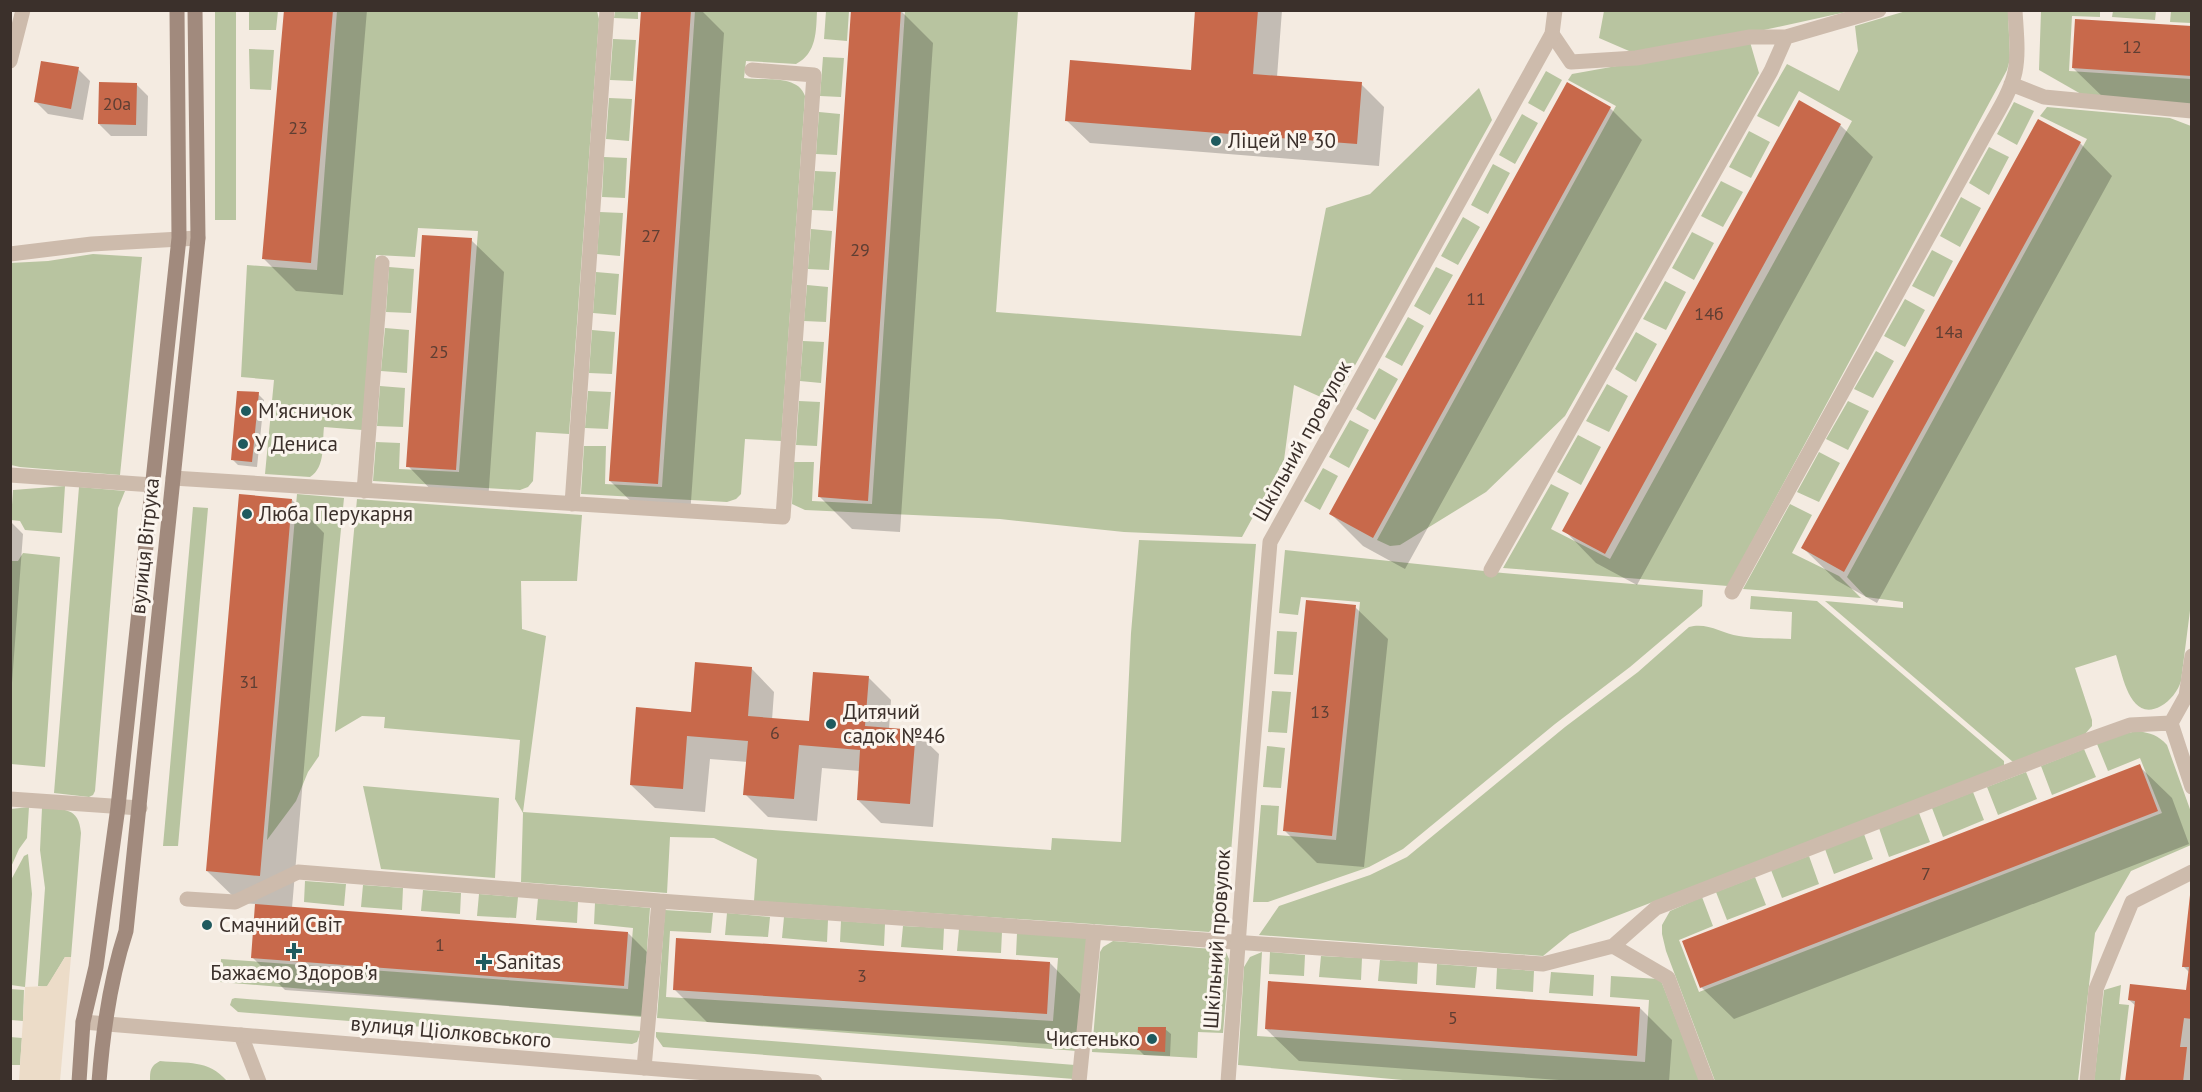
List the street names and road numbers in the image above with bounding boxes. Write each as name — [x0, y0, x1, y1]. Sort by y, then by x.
street label: Шкільний провулок — [1246, 356, 1357, 526]
street label: вулиця Вітрука — [124, 477, 165, 615]
street label: Шкільний провулок — [1197, 848, 1236, 1030]
street label: вулиця Ціолковського — [350, 1009, 553, 1054]

